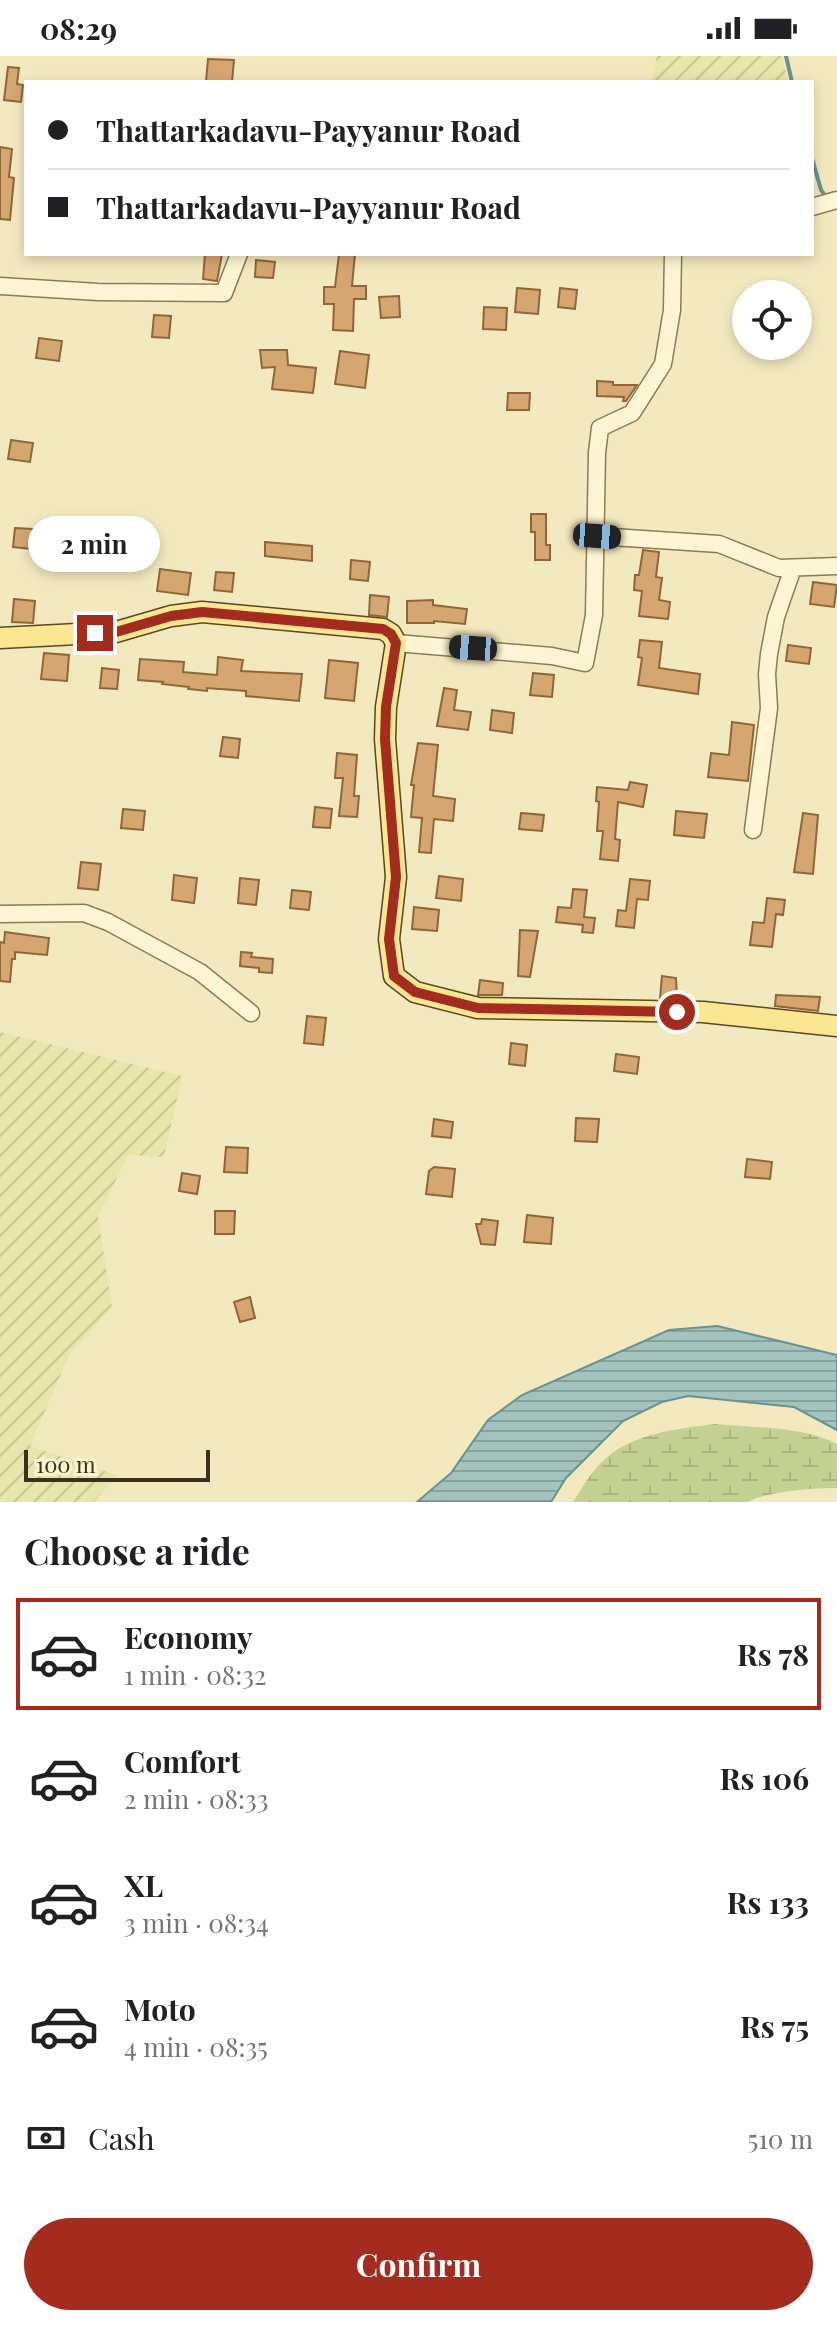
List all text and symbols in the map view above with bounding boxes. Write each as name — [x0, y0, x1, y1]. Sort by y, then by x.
text: 08:29 — [40, 8, 117, 48]
text: Thattarkadavu-Payyanur Road — [96, 110, 521, 150]
text: Thattarkadavu-Payyanur Road — [96, 187, 521, 227]
map controls — [732, 280, 812, 360]
button: locate — [732, 280, 812, 360]
callout: 2 min — [29, 517, 161, 573]
car — [572, 522, 622, 550]
text: 2 min — [60, 526, 128, 561]
route end — [77, 615, 113, 651]
car — [448, 634, 498, 662]
route start — [659, 994, 695, 1030]
scale bar — [24, 1446, 210, 1482]
text: 100 m — [36, 1449, 96, 1479]
text: Choose a ride — [24, 1526, 250, 1574]
text: Economy — [124, 1617, 253, 1657]
icon: car — [28, 1618, 100, 1690]
text: Rs 78 — [737, 1634, 809, 1674]
text: 1 min · 08:32 — [124, 1657, 266, 1692]
text: Comfort — [124, 1741, 241, 1781]
icon: car — [28, 1742, 100, 1814]
text: Rs 106 — [720, 1758, 809, 1798]
text: 2 min · 08:33 — [124, 1781, 268, 1816]
text: XL — [124, 1865, 163, 1905]
icon: car — [28, 1866, 100, 1938]
text: Rs 133 — [727, 1882, 809, 1922]
text: 3 min · 08:34 — [124, 1905, 269, 1940]
text: Moto — [124, 1989, 196, 2029]
icon: car — [28, 1990, 100, 2062]
text: Rs 75 — [740, 2006, 809, 2046]
text: 4 min · 08:35 — [124, 2029, 268, 2064]
icon: cash — [24, 2116, 68, 2160]
text: Cash — [88, 2118, 155, 2158]
text: 510 m — [747, 2121, 813, 2156]
button: Confirm — [24, 2218, 813, 2310]

